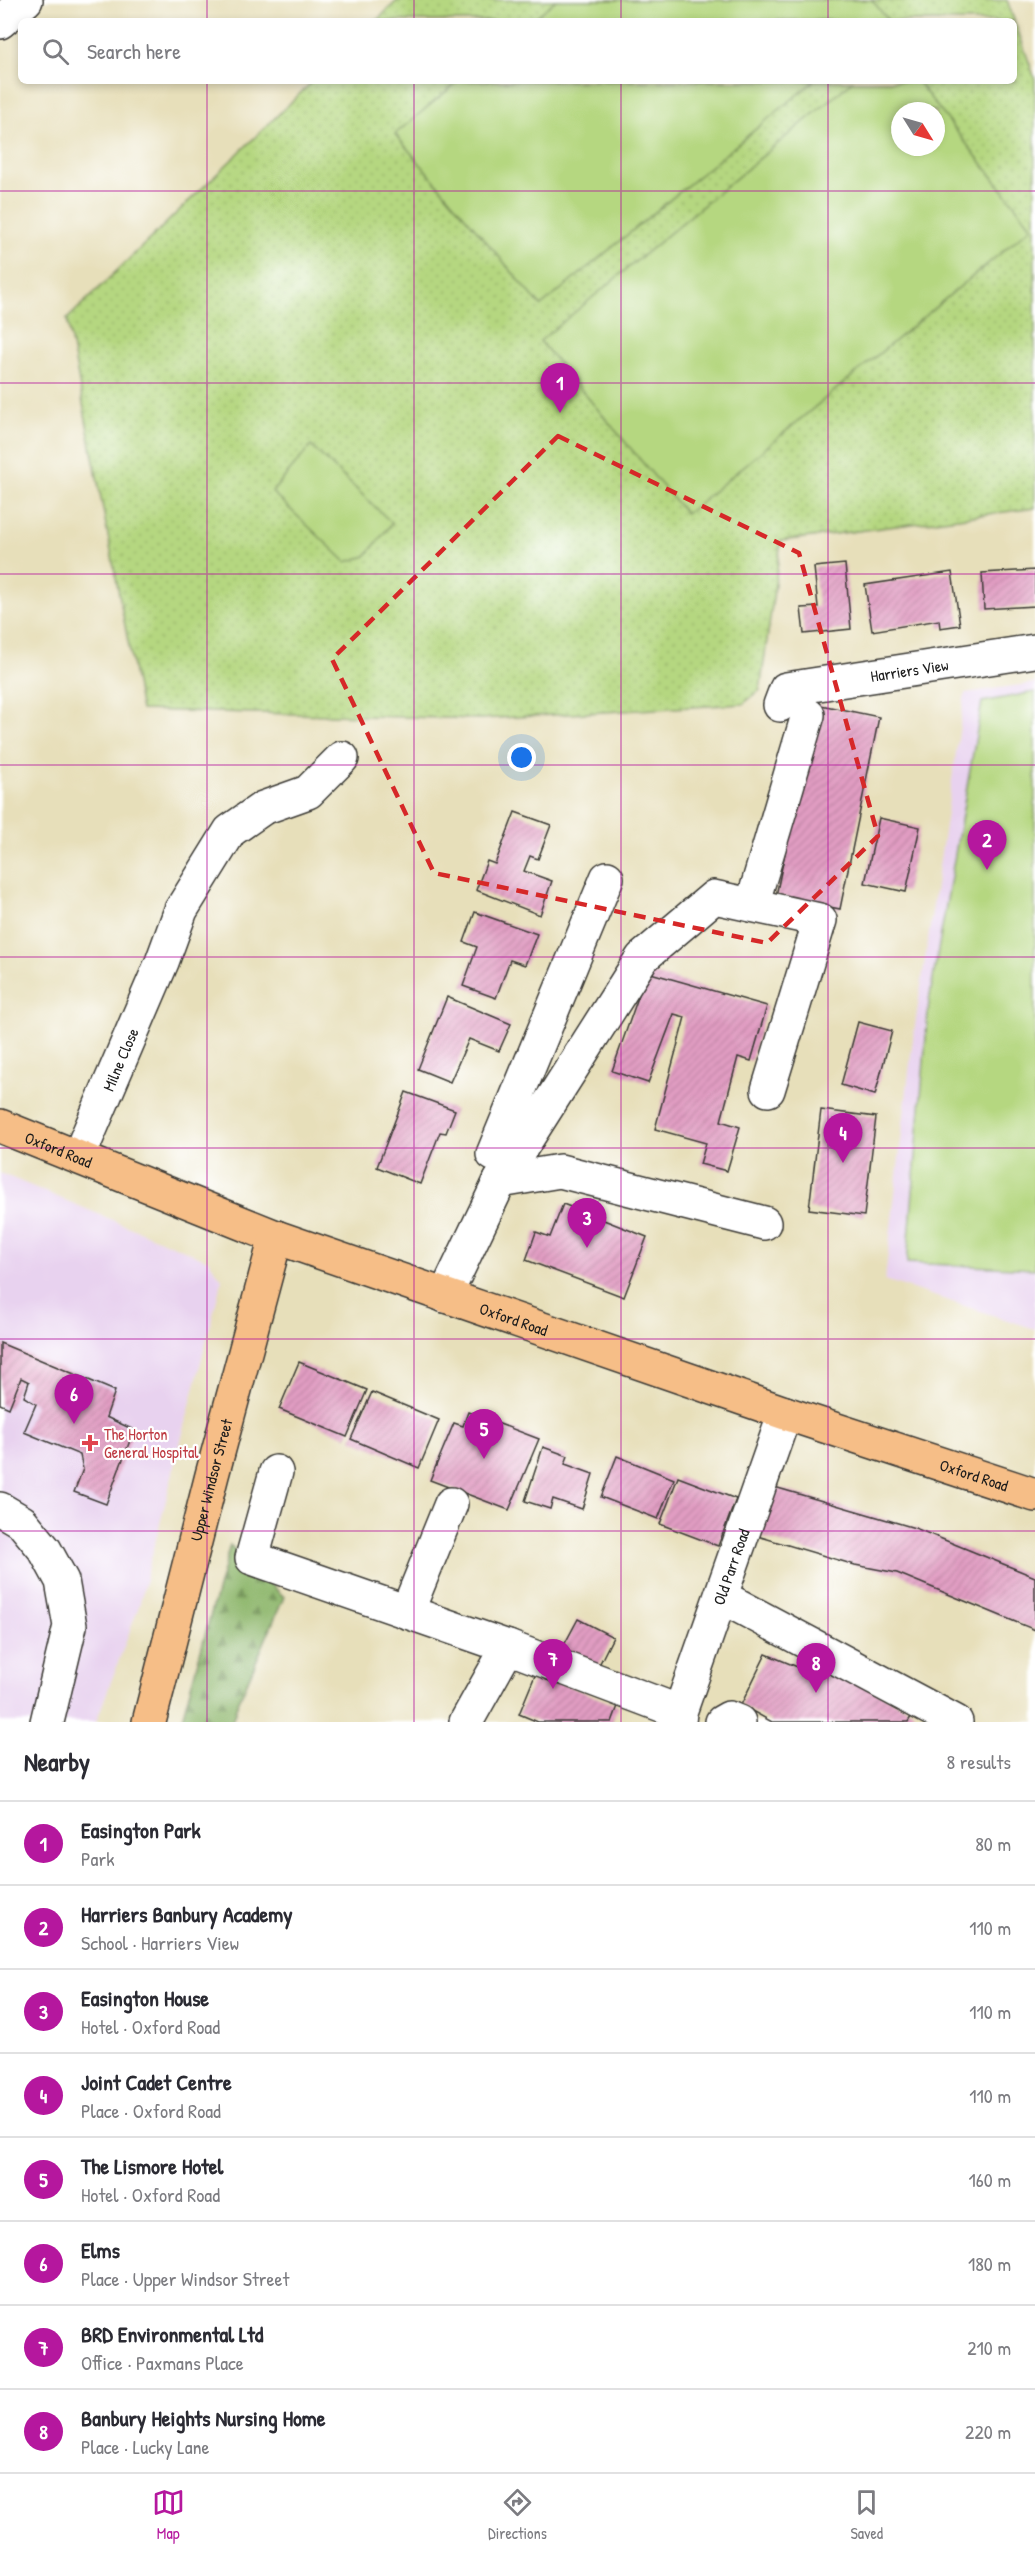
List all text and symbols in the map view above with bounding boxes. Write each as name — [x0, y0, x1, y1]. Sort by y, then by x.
search box — [18, 18, 1017, 84]
icon: search — [39, 35, 72, 68]
text: Search here — [87, 36, 181, 66]
north arrow — [891, 102, 945, 156]
pin: 1 — [540, 364, 580, 413]
street label: Harriers View — [869, 653, 950, 687]
your location — [507, 743, 536, 772]
pin: 2 — [968, 820, 1006, 870]
street label: Milne Close — [97, 1024, 144, 1094]
pin: 4 — [824, 1114, 862, 1163]
street label: Oxford Road — [22, 1126, 95, 1173]
pin: 3 — [568, 1198, 606, 1248]
street label: Oxford Road — [477, 1297, 551, 1341]
pin: 6 — [54, 1374, 94, 1424]
pin: 5 — [464, 1410, 504, 1459]
street label: Upper Windsor Street — [185, 1416, 238, 1543]
place label: The Horton General Hospital — [104, 1423, 199, 1463]
marker: The Horton General Hospital — [81, 1434, 99, 1452]
street label: Oxford Road — [937, 1454, 1011, 1496]
street label: Old Parr Road — [707, 1526, 755, 1608]
pin: 7 — [534, 1640, 572, 1689]
pin: 8 — [796, 1644, 836, 1693]
text: Nearby — [24, 1744, 90, 1779]
text: 8 results — [946, 1748, 1011, 1775]
text: Easington Park — [81, 1815, 201, 1845]
text: 1 — [40, 1830, 47, 1857]
text: 80 m — [975, 1830, 1011, 1857]
text: Park — [81, 1845, 114, 1872]
text: Harriers Banbury Academy — [81, 1899, 292, 1929]
text: 2 — [39, 1914, 48, 1941]
text: 110 m — [969, 1914, 1011, 1941]
text: School · Harriers View — [81, 1929, 239, 1956]
text: Easington House — [81, 1983, 209, 2013]
text: 3 — [39, 1998, 48, 2025]
text: 110 m — [969, 1998, 1011, 2025]
text: Hotel · Oxford Road — [81, 2013, 220, 2040]
text: Joint Cadet Centre — [81, 2067, 232, 2097]
text: 4 — [40, 2082, 47, 2109]
text: 110 m — [969, 2082, 1011, 2109]
text: Place · Oxford Road — [81, 2097, 221, 2124]
text: The Lismore Hotel — [81, 2151, 223, 2181]
text: 5 — [39, 2166, 48, 2193]
text: 160 m — [969, 2166, 1011, 2193]
text: Hotel · Oxford Road — [81, 2181, 220, 2208]
text: Elms — [81, 2235, 120, 2265]
text: 6 — [40, 2250, 47, 2277]
text: 180 m — [968, 2250, 1011, 2277]
text: Place · Upper Windsor Street — [81, 2265, 289, 2292]
text: BRD Environmental Ltd — [81, 2319, 263, 2349]
text: 7 — [39, 2334, 48, 2361]
text: 210 m — [967, 2334, 1011, 2361]
text: Office · Paxmans Place — [81, 2349, 244, 2376]
text: Banbury Heights Nursing Home — [81, 2403, 326, 2433]
text: 8 — [39, 2418, 48, 2445]
text: 220 m — [965, 2418, 1011, 2445]
text: Place · Lucky Lane — [81, 2433, 210, 2460]
tab: Map — [152, 2486, 185, 2544]
tab: Directions — [488, 2486, 547, 2544]
tab: Saved — [850, 2486, 883, 2544]

